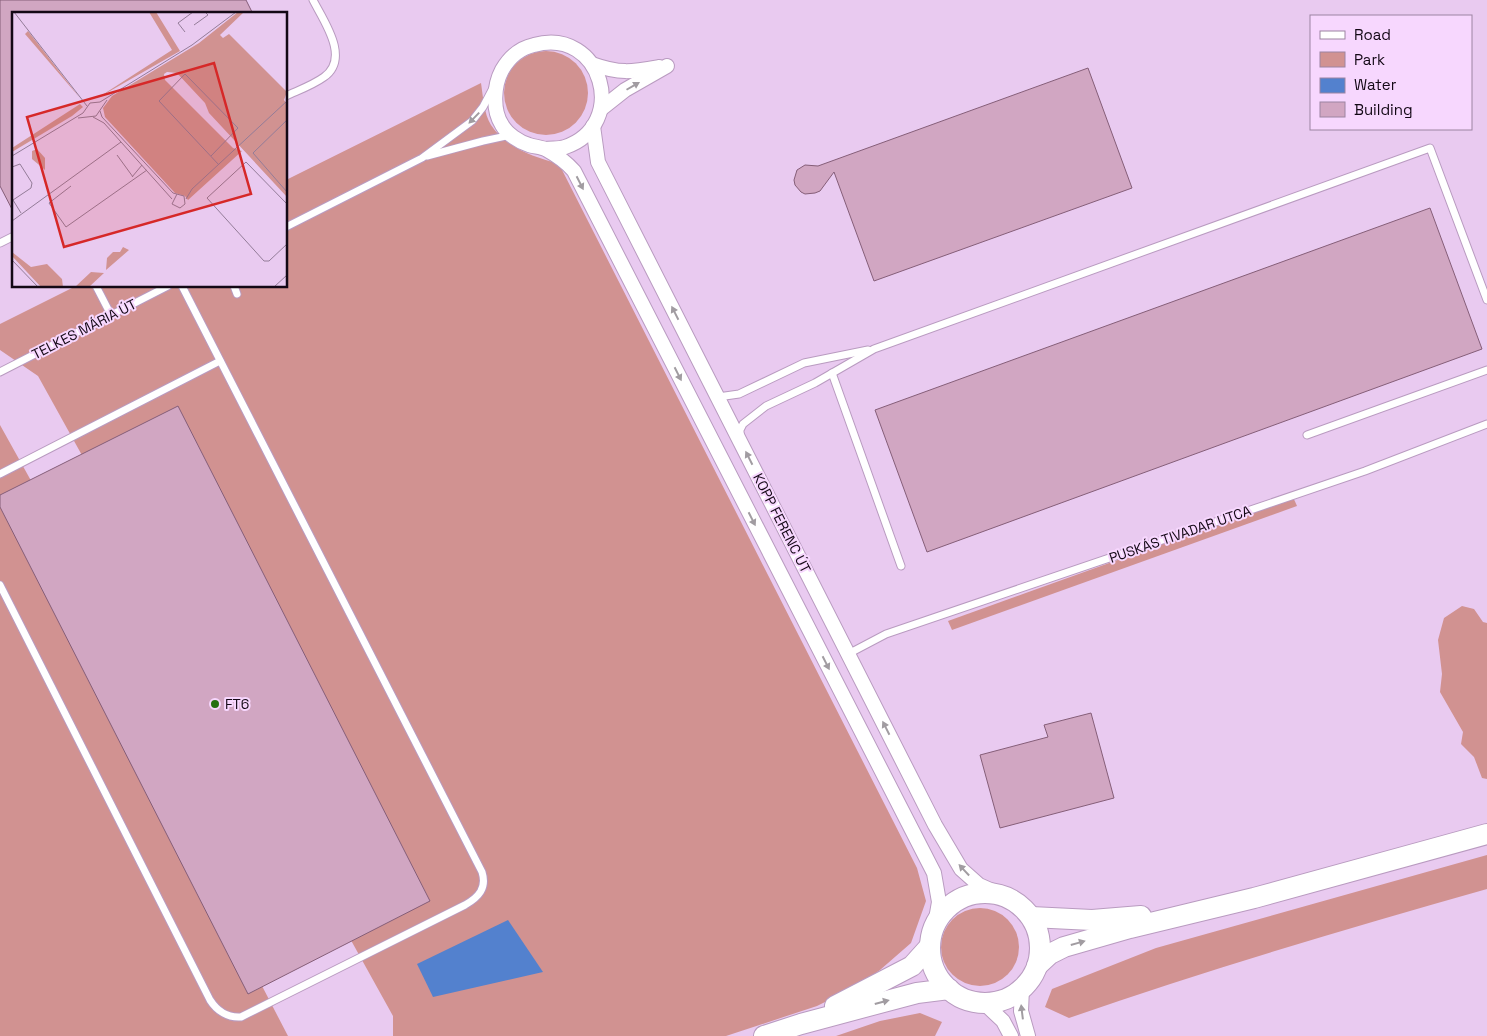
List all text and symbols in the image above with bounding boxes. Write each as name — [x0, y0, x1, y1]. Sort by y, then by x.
inset map — [12, 12, 288, 288]
legend — [1310, 15, 1472, 130]
text: Road — [1354, 25, 1391, 44]
text: Park — [1354, 50, 1385, 69]
text: Water — [1354, 75, 1397, 94]
one-way arrow — [626, 81, 640, 90]
text: Building — [1354, 100, 1413, 119]
one-way arrow — [468, 111, 480, 123]
one-way arrow — [576, 175, 584, 190]
street label: TELKES MÁRIA ÚT — [29, 295, 139, 363]
one-way arrow — [671, 306, 679, 321]
one-way arrow — [674, 367, 682, 381]
one-way arrow — [745, 451, 753, 466]
street label: KOPP FERENC ÚT — [749, 470, 815, 576]
street label: PUSKÁS TIVADAR UTCA — [1107, 501, 1254, 567]
one-way arrow — [748, 511, 756, 526]
one-way arrow — [822, 656, 830, 670]
place label: FT6 — [225, 695, 249, 713]
marker: FT6 — [209, 698, 221, 710]
one-way arrow — [882, 721, 890, 735]
one-way arrow — [958, 864, 970, 876]
one-way arrow — [1071, 938, 1086, 946]
one-way arrow — [875, 998, 890, 1006]
one-way arrow — [1018, 1004, 1026, 1020]

